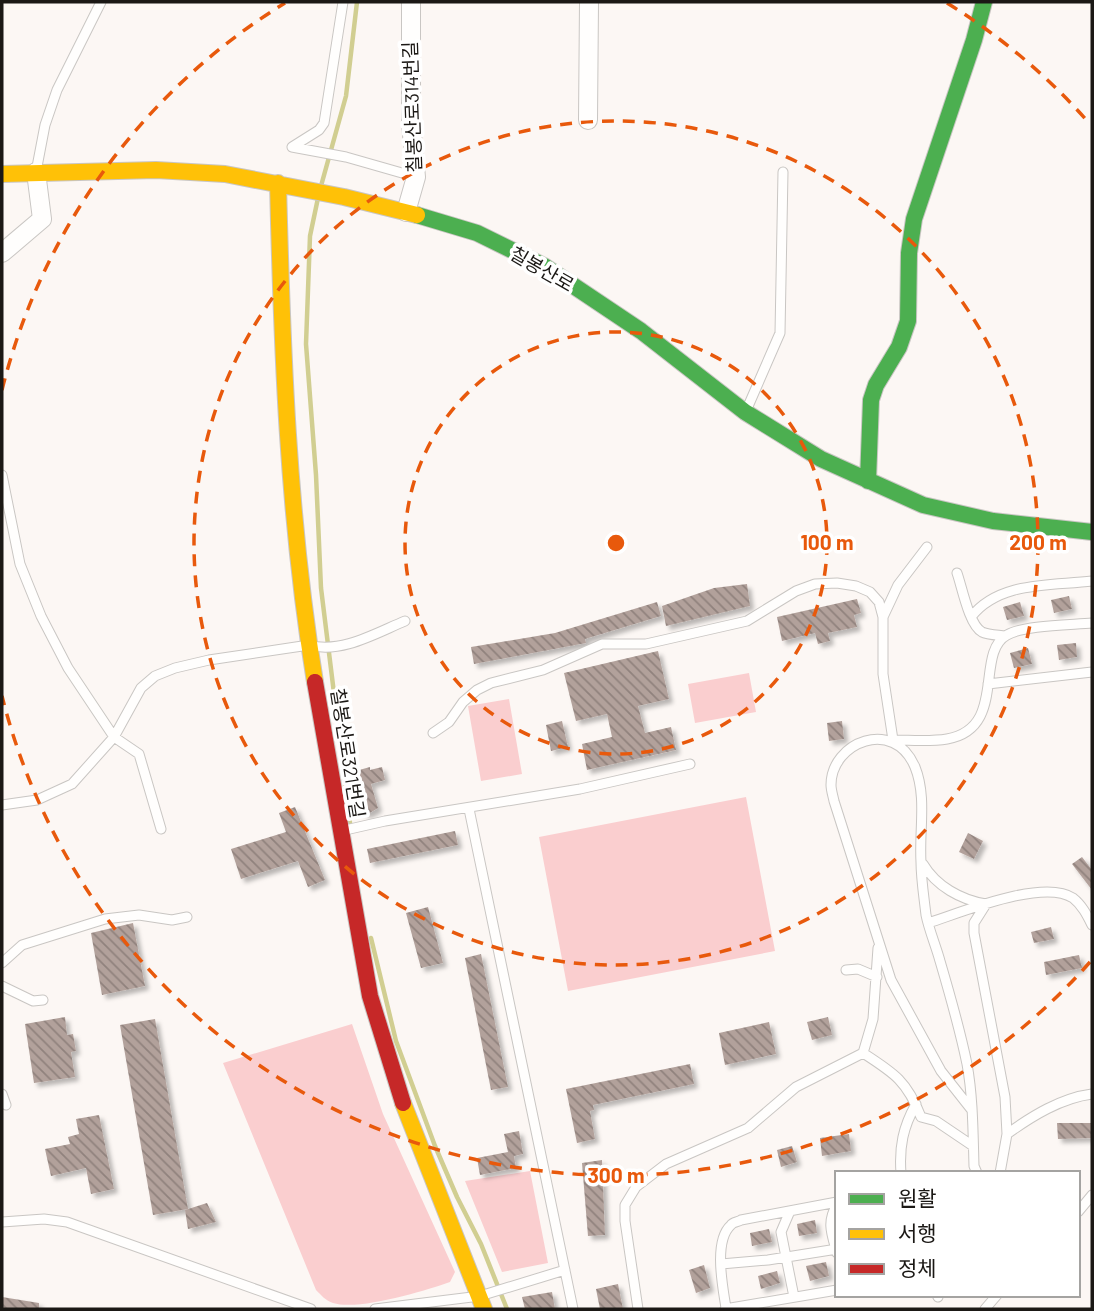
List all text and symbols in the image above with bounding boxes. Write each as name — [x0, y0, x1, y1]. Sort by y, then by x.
street label: 칠봉산로314번길 — [398, 41, 425, 173]
street label: 칠봉산로 — [506, 241, 578, 296]
text: 100 m — [800, 529, 854, 554]
text: 200 m — [1009, 529, 1067, 554]
centre of rings — [604, 531, 628, 555]
street label: 칠봉산로321번길 — [327, 686, 370, 820]
text: 300 m — [587, 1162, 645, 1187]
legend — [835, 1171, 1080, 1297]
text: 원활 — [898, 1185, 937, 1210]
text: 서행 — [898, 1220, 937, 1245]
text: 정체 — [898, 1255, 937, 1280]

